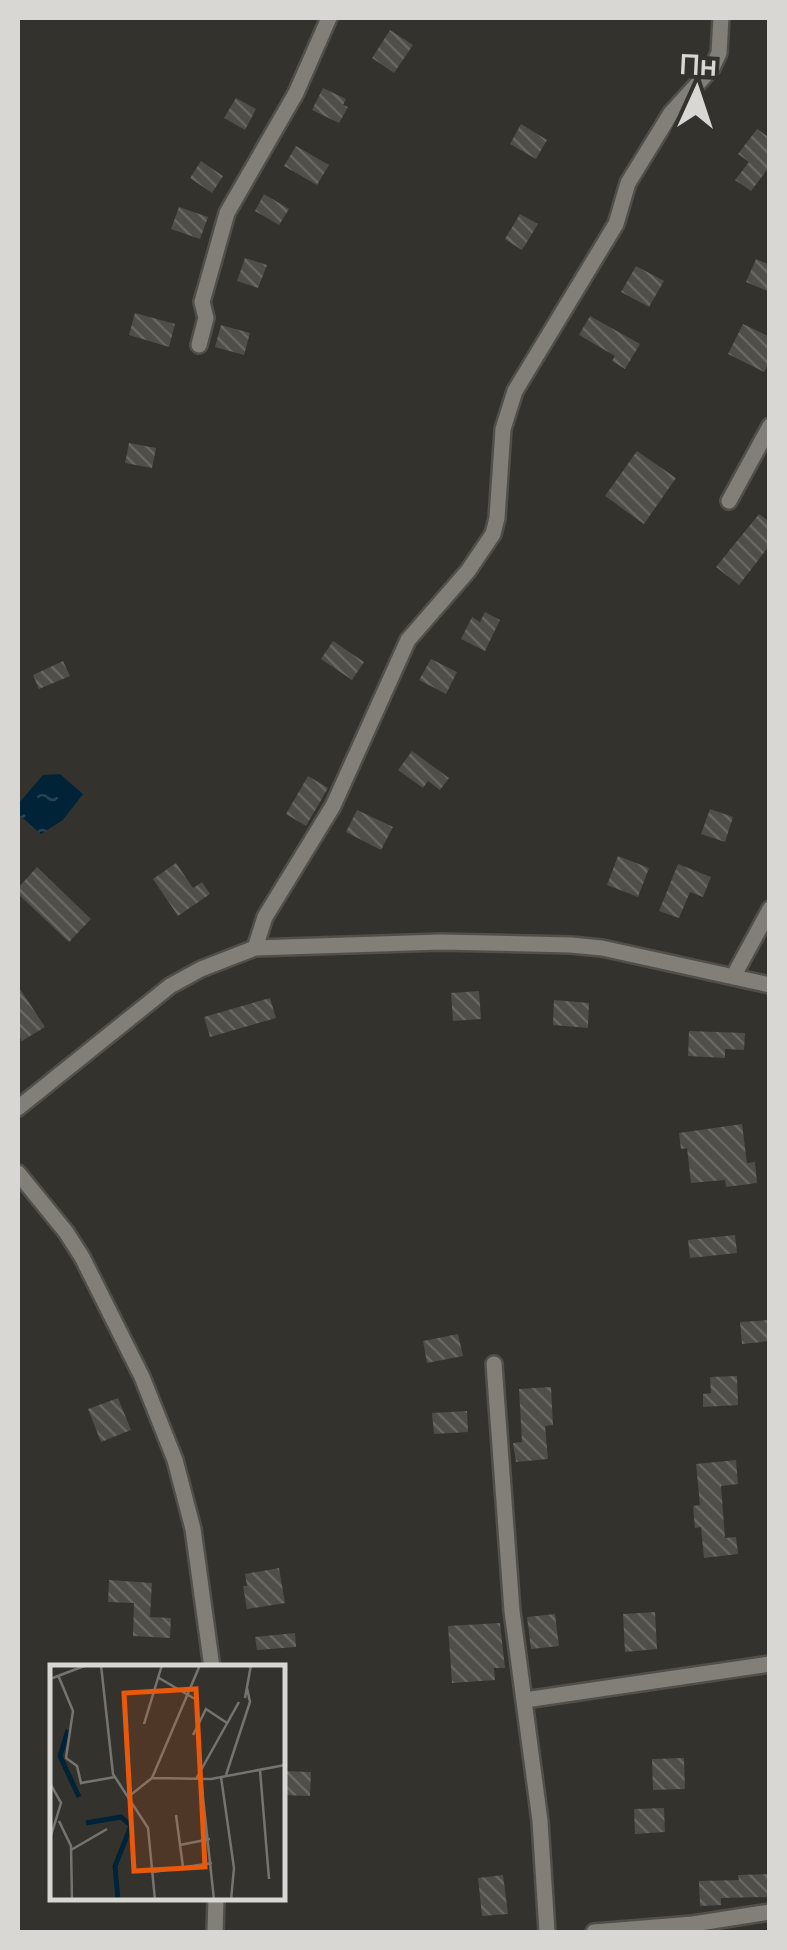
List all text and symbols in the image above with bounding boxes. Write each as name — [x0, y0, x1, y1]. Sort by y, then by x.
north arrow — [647, 40, 747, 140]
text: Пн — [679, 44, 718, 84]
inset map — [50, 1665, 285, 1900]

